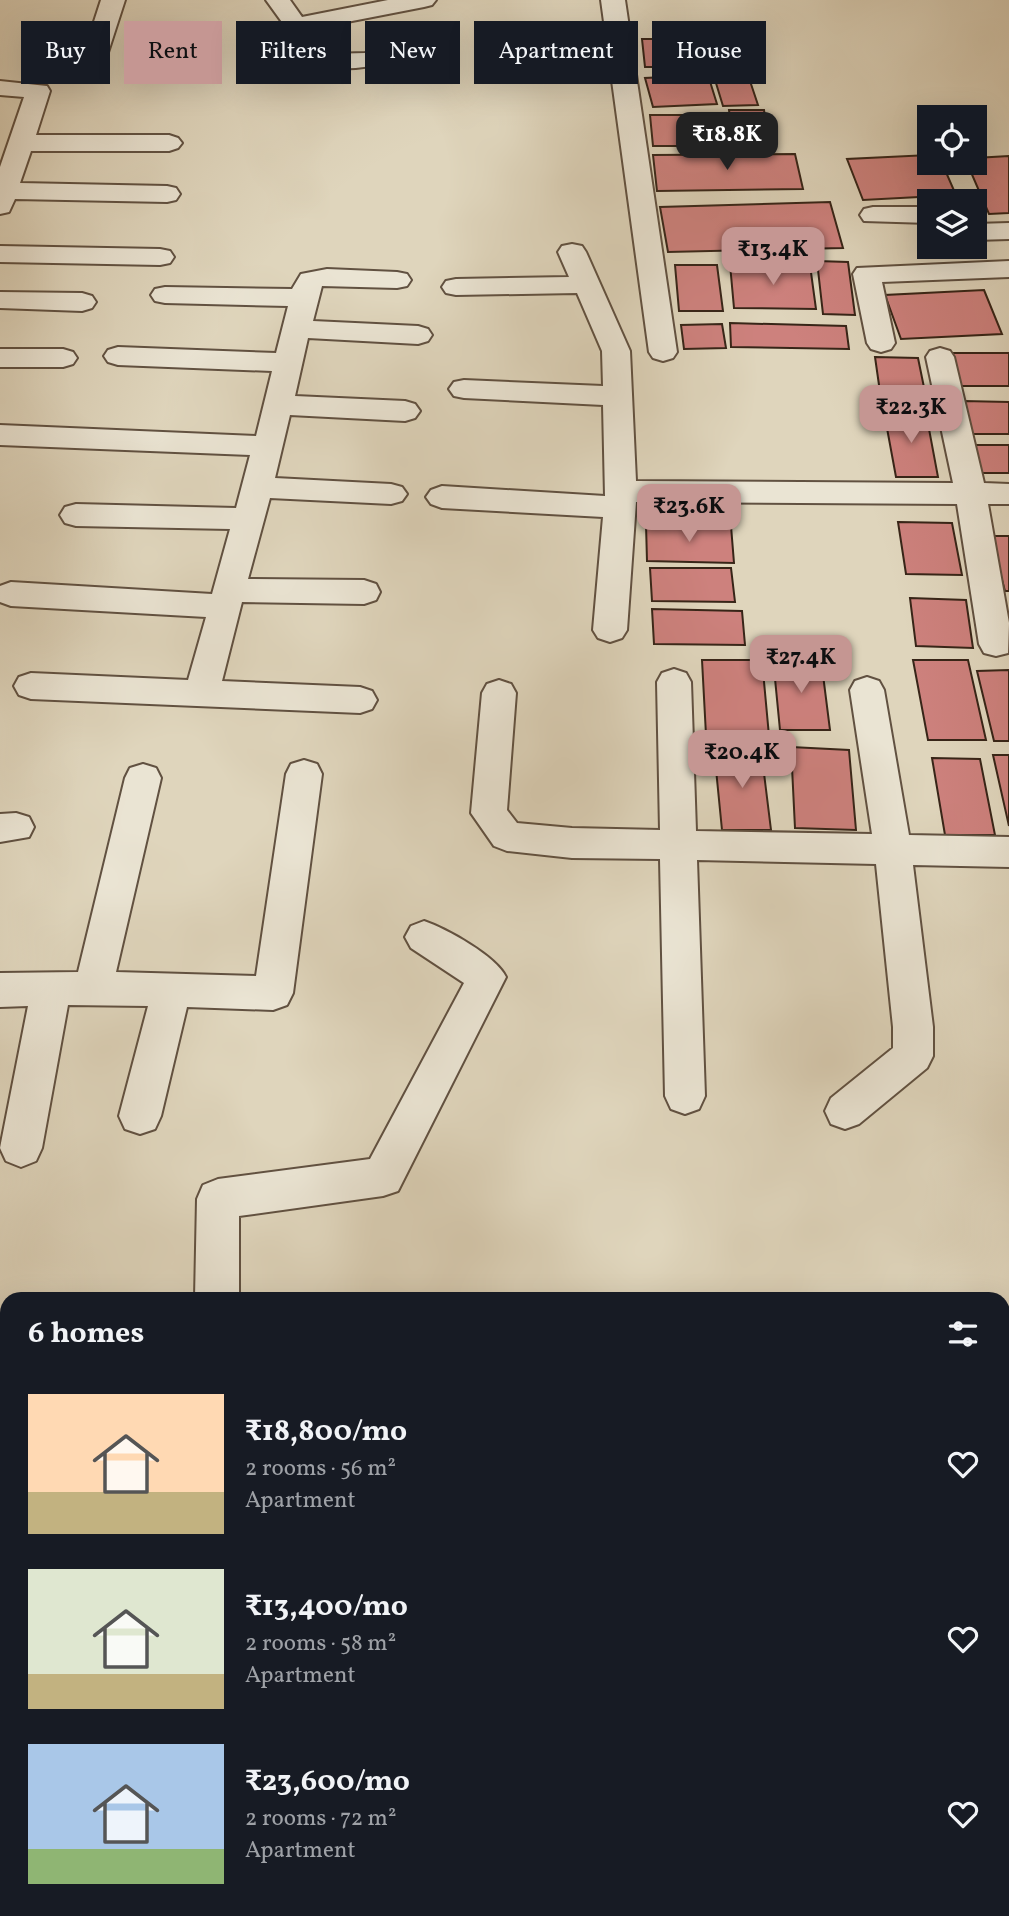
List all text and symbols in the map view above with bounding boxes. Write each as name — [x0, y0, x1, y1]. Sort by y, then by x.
chip: Buy — [21, 21, 110, 84]
chip: Rent — [124, 21, 222, 84]
chip: Filters — [236, 21, 351, 84]
chip: New — [365, 21, 460, 84]
chip: Apartment — [474, 21, 638, 84]
chip: House — [652, 21, 766, 84]
map controls — [917, 105, 987, 259]
button: locate — [917, 105, 987, 175]
pin: ₹18.8K — [670, 113, 784, 172]
text: ₹18.8K — [692, 119, 762, 151]
button: layers — [917, 189, 987, 259]
pin: ₹13.4K — [716, 228, 830, 287]
text: ₹13.4K — [738, 234, 808, 266]
pin: ₹22.3K — [854, 386, 968, 445]
text: ₹22.3K — [875, 392, 947, 424]
pin: ₹23.6K — [632, 484, 746, 544]
text: ₹23.6K — [653, 491, 725, 523]
pin: ₹27.4K — [744, 636, 858, 695]
text: ₹27.4K — [766, 642, 836, 674]
pin: ₹20.4K — [685, 730, 799, 790]
text: ₹20.4K — [704, 737, 780, 769]
text: 6 homes — [28, 1313, 144, 1355]
icon: filters — [944, 1315, 982, 1353]
text: ₹18,800/mo — [245, 1411, 407, 1453]
icon: home — [84, 1422, 168, 1506]
icon: heart — [944, 1445, 982, 1483]
text: 2 rooms · 56 m² — [245, 1453, 396, 1485]
text: Apartment — [245, 1485, 356, 1517]
text: ₹13,400/mo — [245, 1586, 408, 1628]
icon: home — [84, 1597, 168, 1681]
icon: heart — [944, 1620, 982, 1658]
text: 2 rooms · 58 m² — [245, 1628, 396, 1660]
text: Apartment — [245, 1660, 356, 1692]
text: ₹23,600/mo — [245, 1761, 410, 1803]
icon: home — [84, 1772, 168, 1856]
icon: heart — [944, 1795, 982, 1833]
text: 2 rooms · 72 m² — [245, 1803, 396, 1835]
text: Apartment — [245, 1835, 356, 1867]

